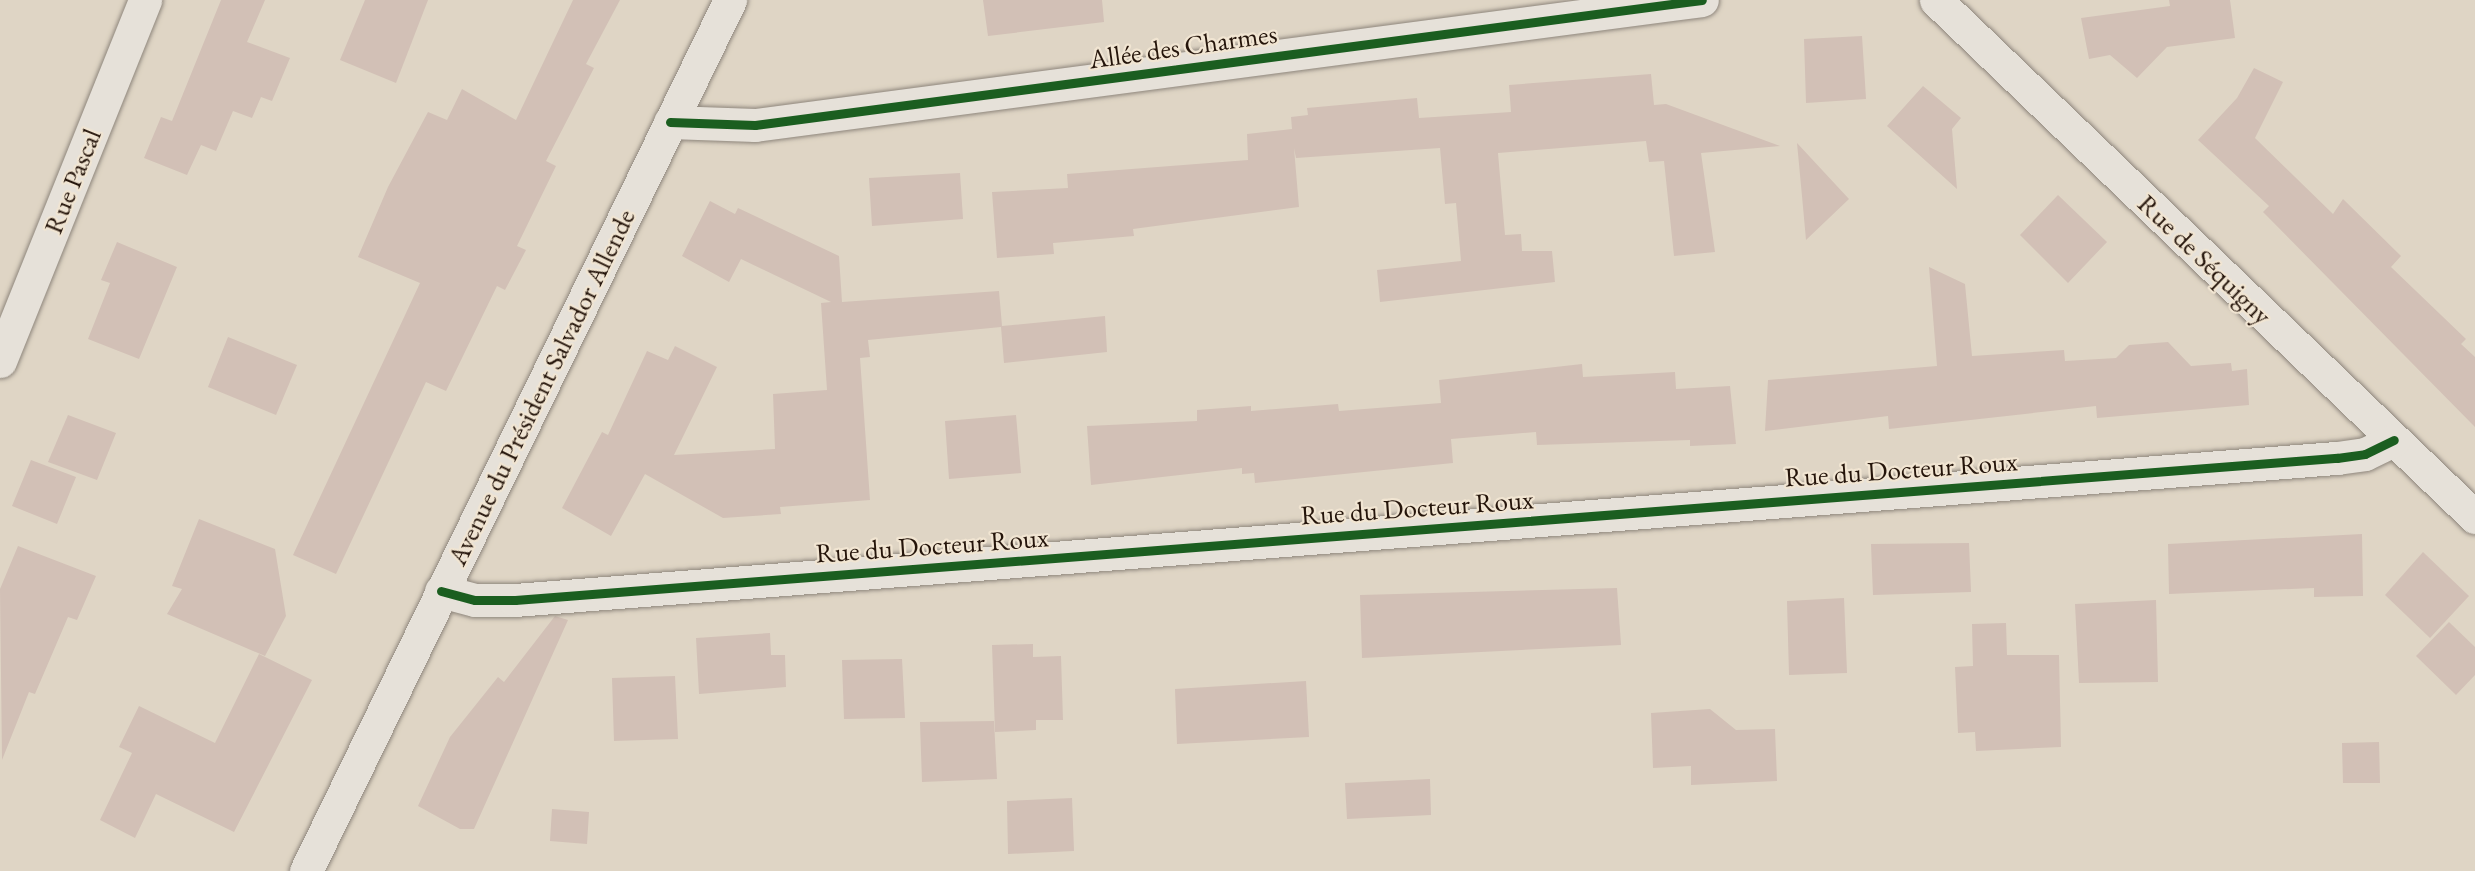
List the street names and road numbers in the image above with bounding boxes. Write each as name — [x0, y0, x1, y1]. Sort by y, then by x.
street label: Allée des Charmes — [1087, 17, 1279, 75]
street label: Rue Pascal — [36, 124, 108, 238]
street label: Rue de Séquigny — [2131, 187, 2279, 331]
street label: Avenue du Président Salvador Allende — [440, 204, 642, 570]
street label: Rue du Docteur Roux — [1783, 445, 2019, 493]
street label: Rue du Docteur Roux — [1299, 483, 1535, 531]
street label: Rue du Docteur Roux — [814, 521, 1050, 569]

